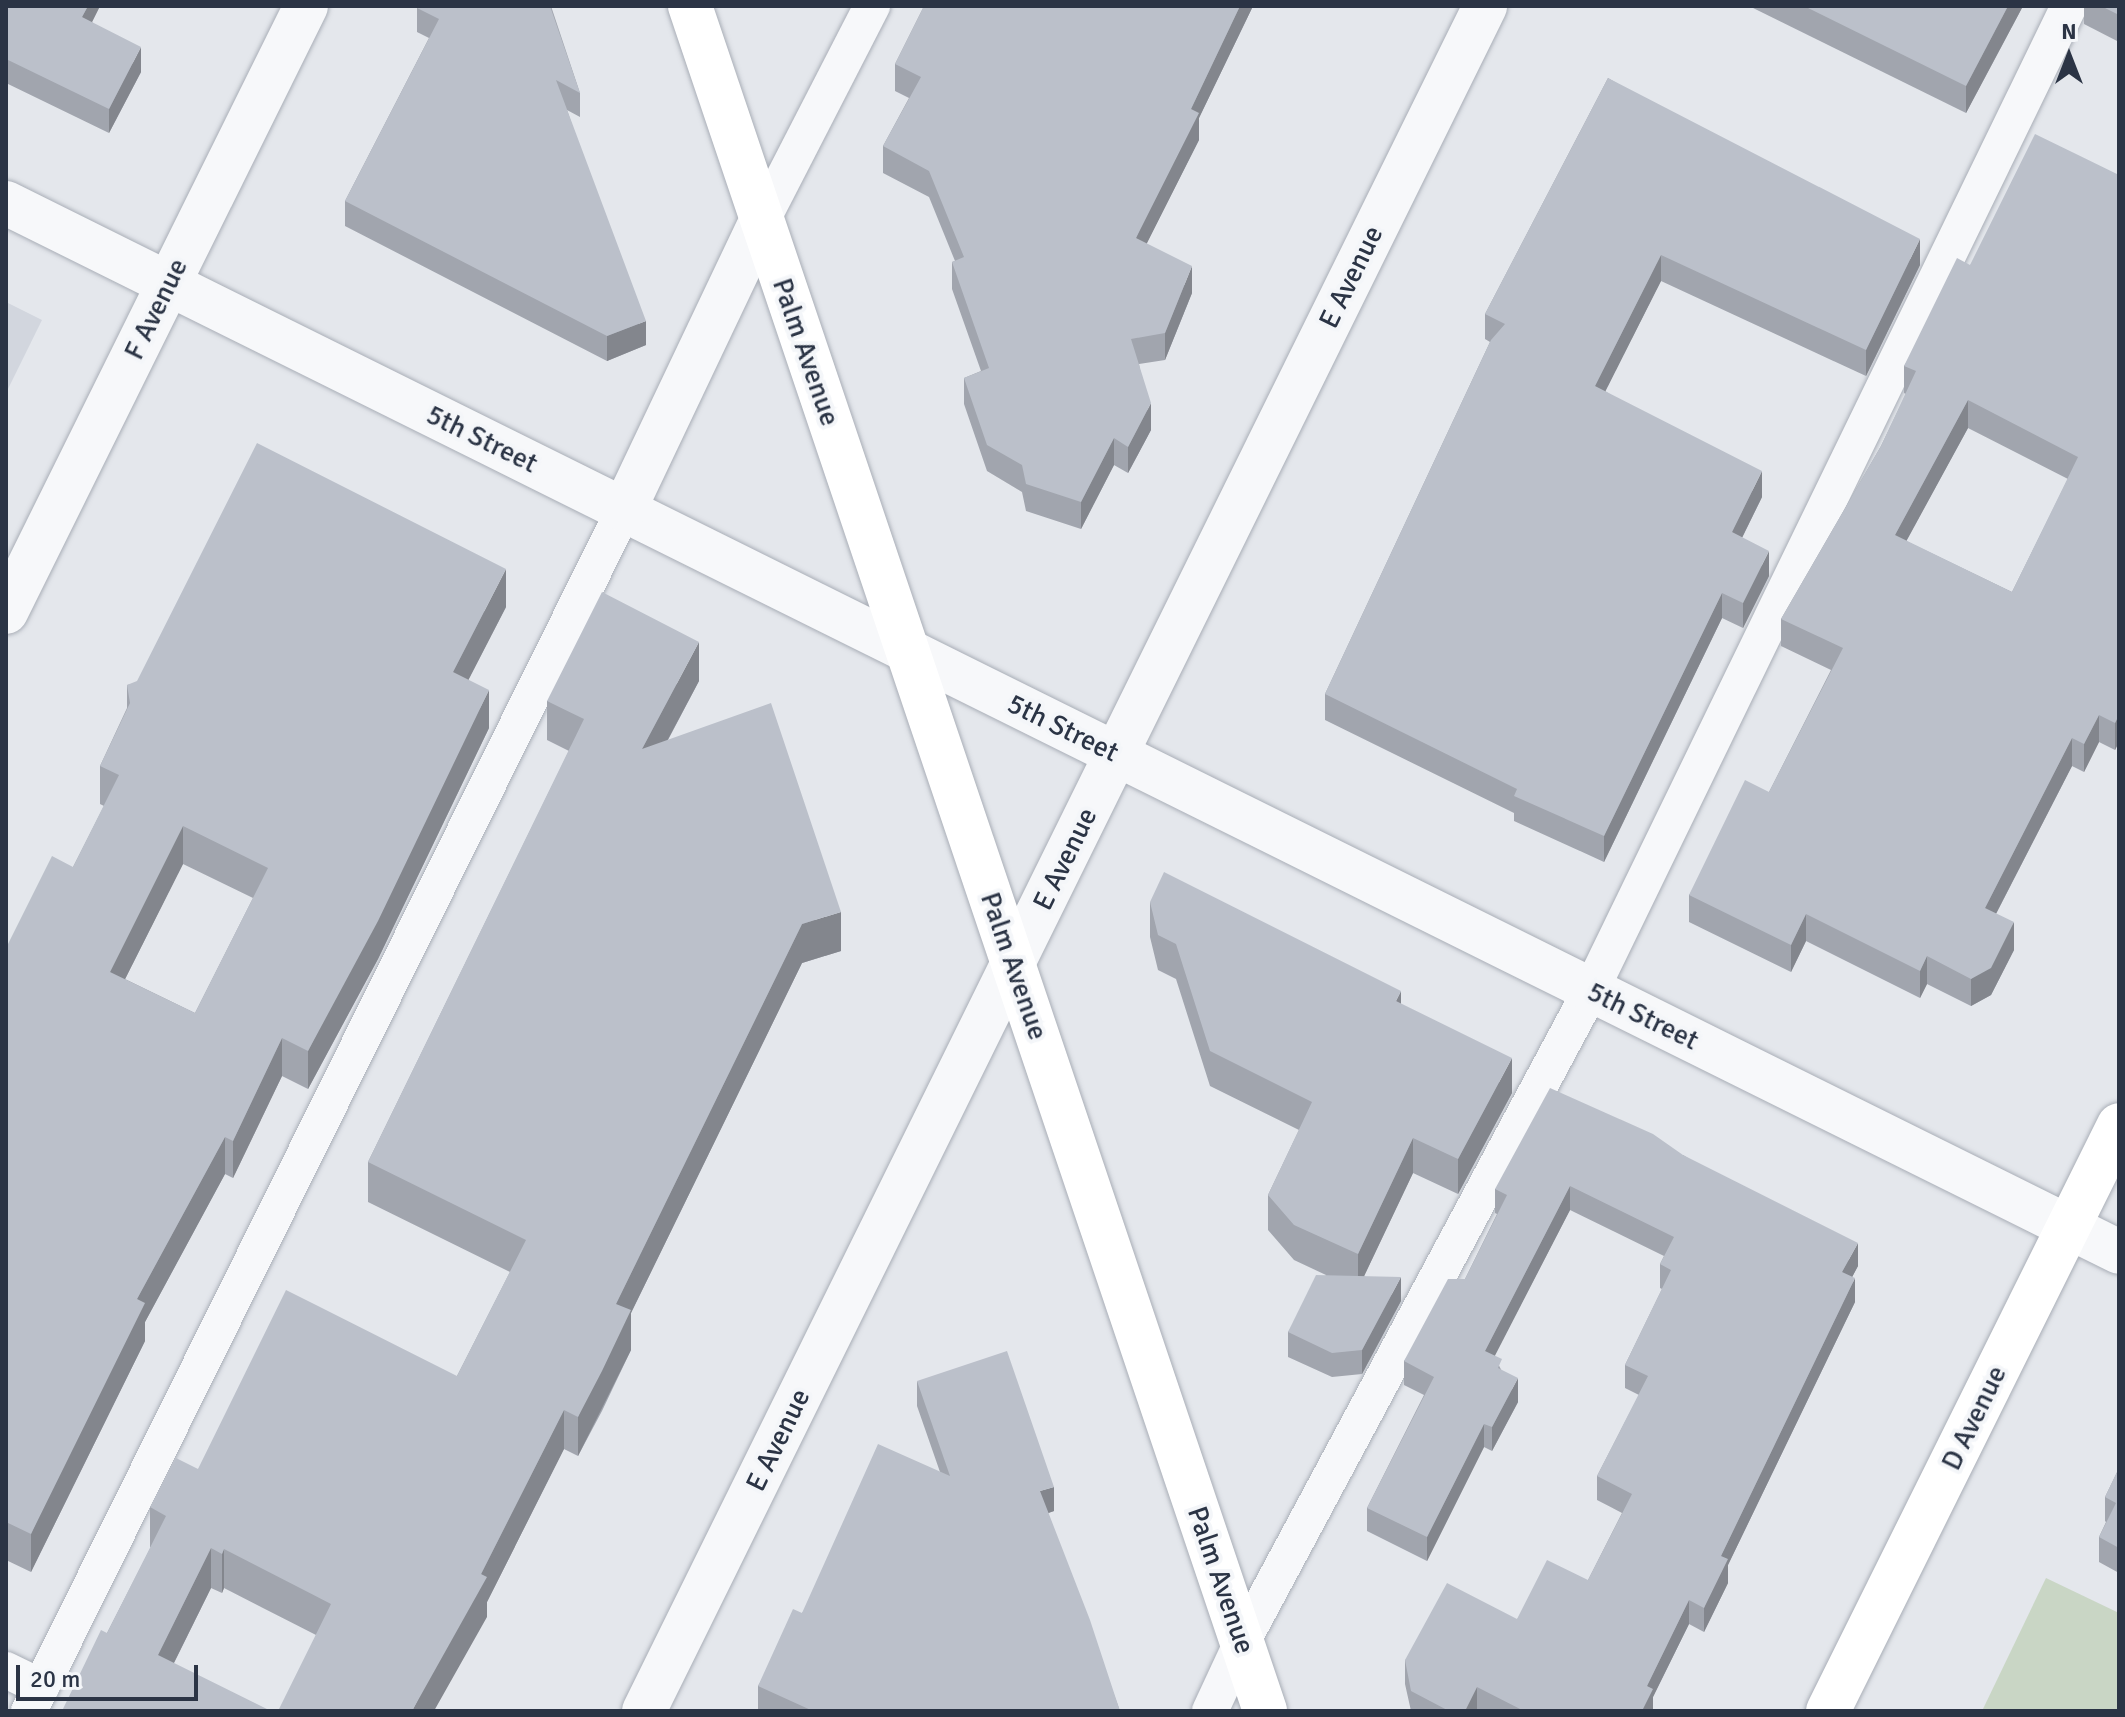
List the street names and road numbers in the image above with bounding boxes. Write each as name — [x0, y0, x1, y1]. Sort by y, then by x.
street label: E Avenue — [1312, 220, 1390, 334]
street label: F Avenue — [117, 253, 195, 365]
street label: Palm Avenue — [765, 274, 847, 430]
street label: 5th Street — [421, 398, 543, 480]
street label: 5th Street — [1002, 687, 1124, 769]
street label: E Avenue — [1026, 802, 1104, 916]
street label: Palm Avenue — [973, 888, 1055, 1044]
street label: 5th Street — [1582, 975, 1704, 1057]
street label: D Avenue — [1934, 1360, 2014, 1476]
street label: E Avenue — [739, 1383, 817, 1497]
street label: Palm Avenue — [1180, 1502, 1262, 1658]

